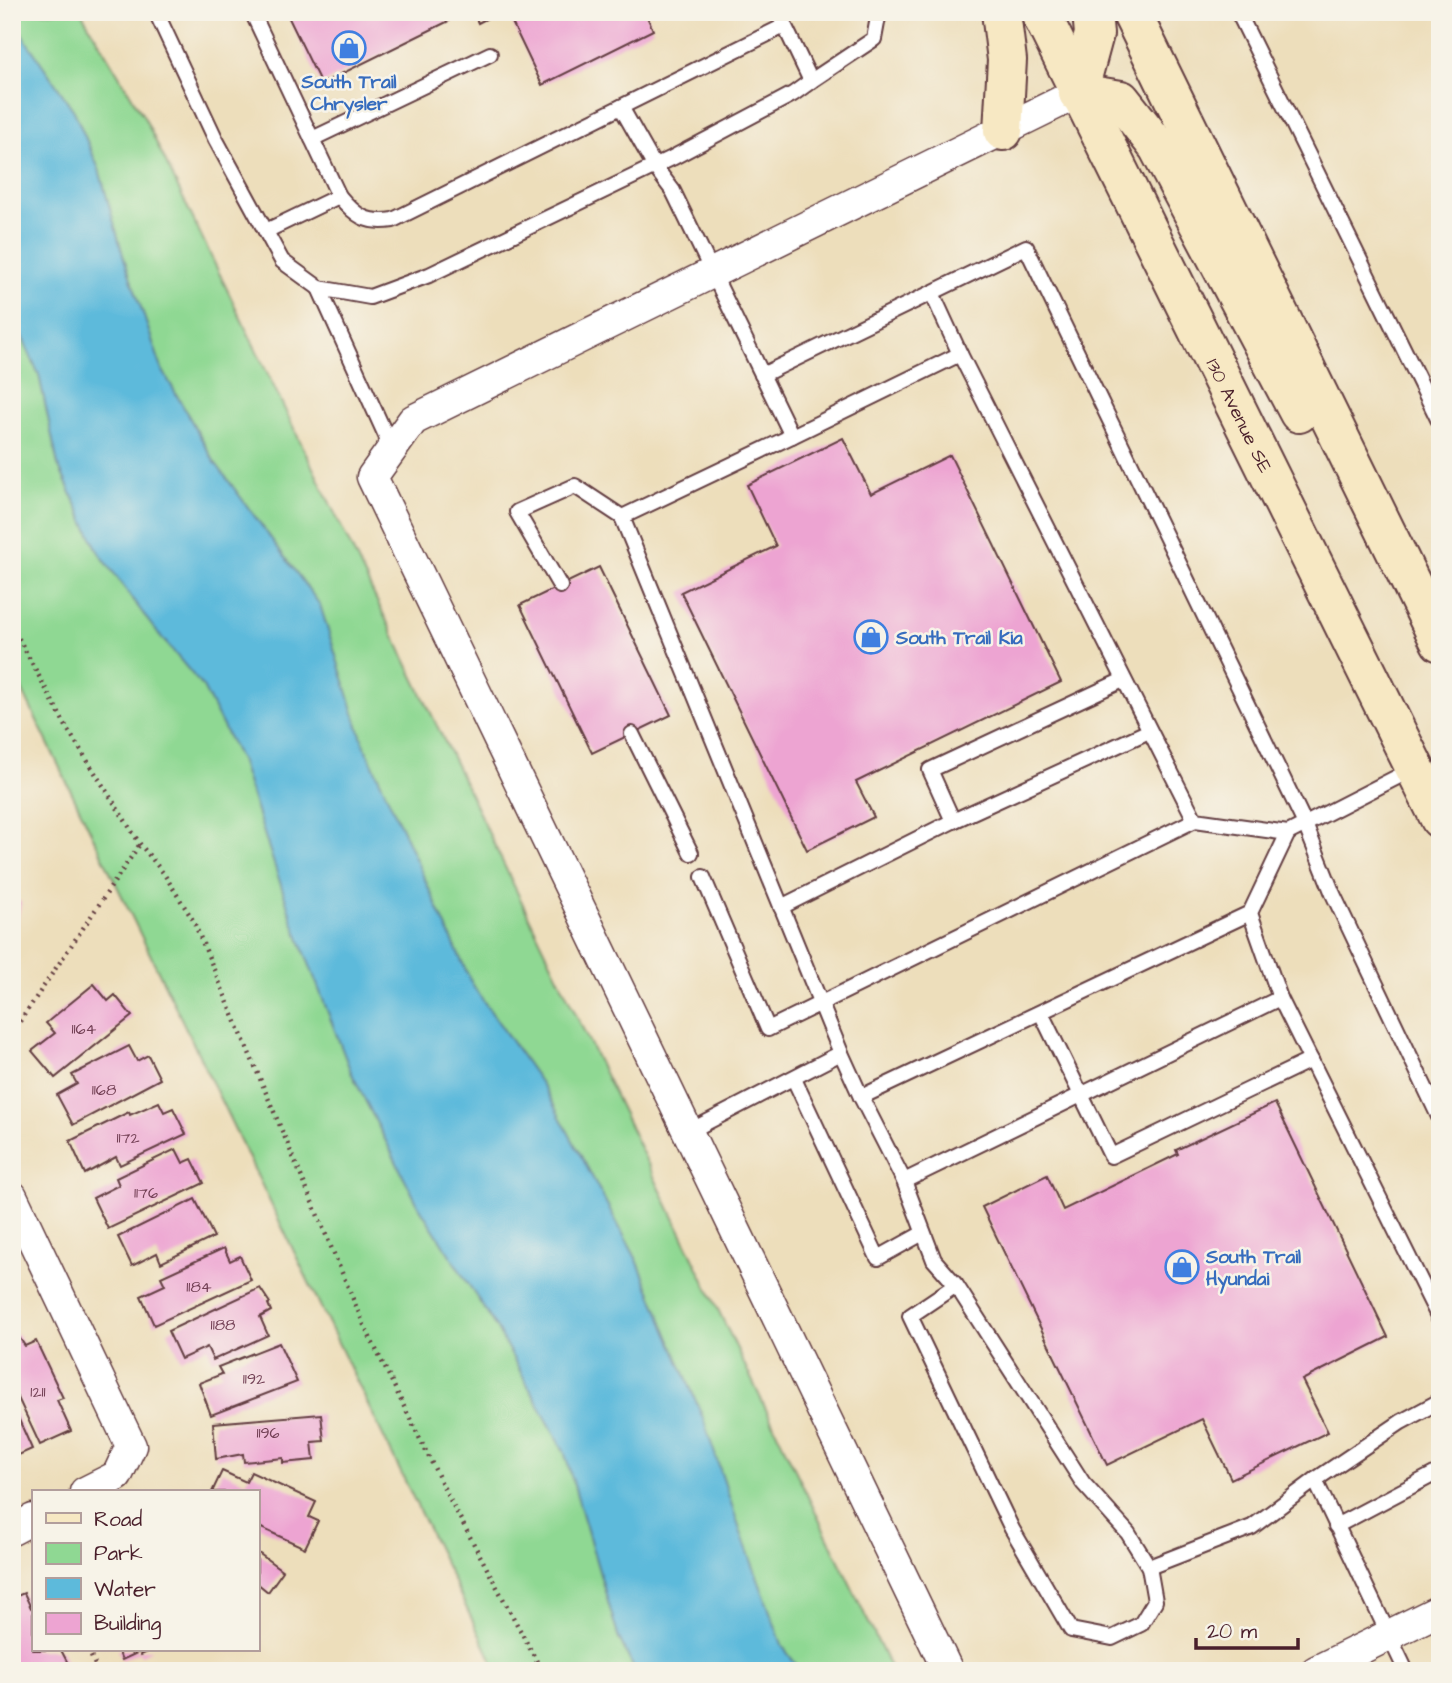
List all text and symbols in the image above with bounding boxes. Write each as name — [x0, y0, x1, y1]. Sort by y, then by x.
shop icon: South Trail Chrysler — [330, 29, 368, 67]
place label: South Trail Chrysler — [300, 69, 397, 119]
street label: 130 Avenue SE — [1199, 354, 1278, 478]
shop icon: South Trail Kia — [852, 618, 890, 656]
place label: South Trail Kia — [895, 625, 1023, 652]
house number: 1164 — [71, 1018, 97, 1040]
house number: 1168 — [92, 1079, 116, 1101]
house number: 1172 — [116, 1127, 140, 1149]
house number: 1176 — [134, 1182, 158, 1204]
place label: South Trail Hyundai — [1205, 1244, 1301, 1294]
shop icon: South Trail Hyundai — [1163, 1248, 1201, 1286]
house number: 1184 — [186, 1276, 212, 1298]
house number: 1188 — [211, 1314, 235, 1336]
house number: 1192 — [243, 1368, 265, 1390]
house number: 1211 — [30, 1381, 46, 1403]
house number: 1196 — [256, 1422, 280, 1444]
legend — [32, 1490, 259, 1652]
text: Road — [94, 1505, 142, 1534]
text: Park — [94, 1539, 143, 1568]
text: Water — [94, 1575, 156, 1604]
scale bar — [1196, 1606, 1298, 1650]
text: Building — [94, 1609, 162, 1640]
text: 20 m — [1207, 1617, 1258, 1646]

